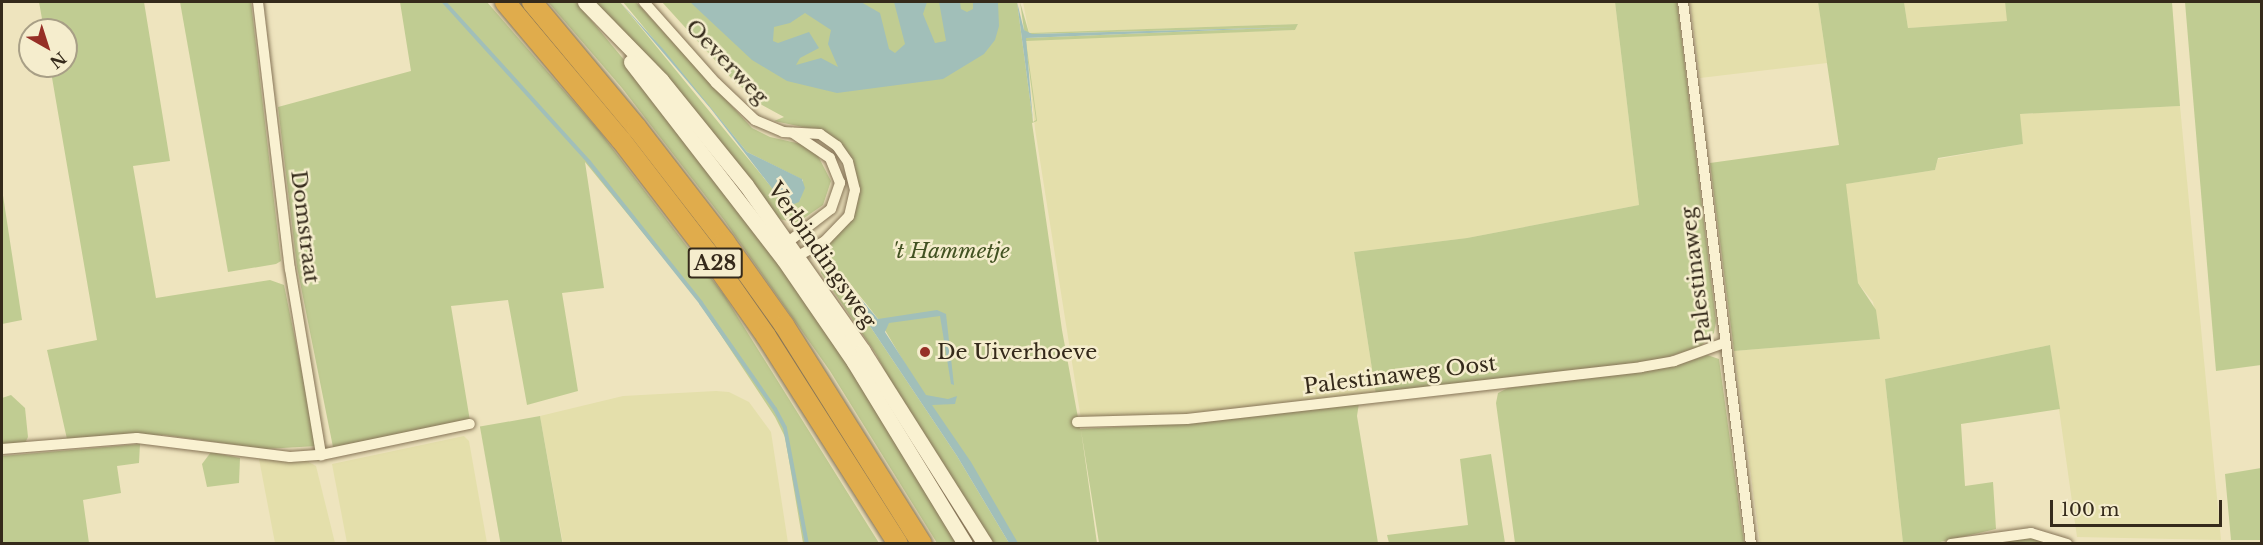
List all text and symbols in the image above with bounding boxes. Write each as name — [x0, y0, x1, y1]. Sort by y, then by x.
street label: Oeverweg — [680, 14, 774, 110]
north arrow — [18, 18, 78, 78]
text: N — [46, 48, 70, 73]
street label: Domstraat — [286, 169, 324, 285]
street label: Verbindingsweg — [762, 177, 882, 333]
street label: Palestinaweg — [1675, 205, 1717, 345]
park label: 't Hammetje — [892, 238, 1010, 264]
road number: A28 — [686, 246, 744, 280]
place label: De Uiverhoeve — [937, 339, 1097, 365]
marker: De Uiverhoeve — [918, 345, 932, 359]
street label: Palestinaweg Oost — [1302, 351, 1498, 399]
scale bar — [2053, 488, 2226, 526]
text: 100 m — [2061, 499, 2119, 521]

